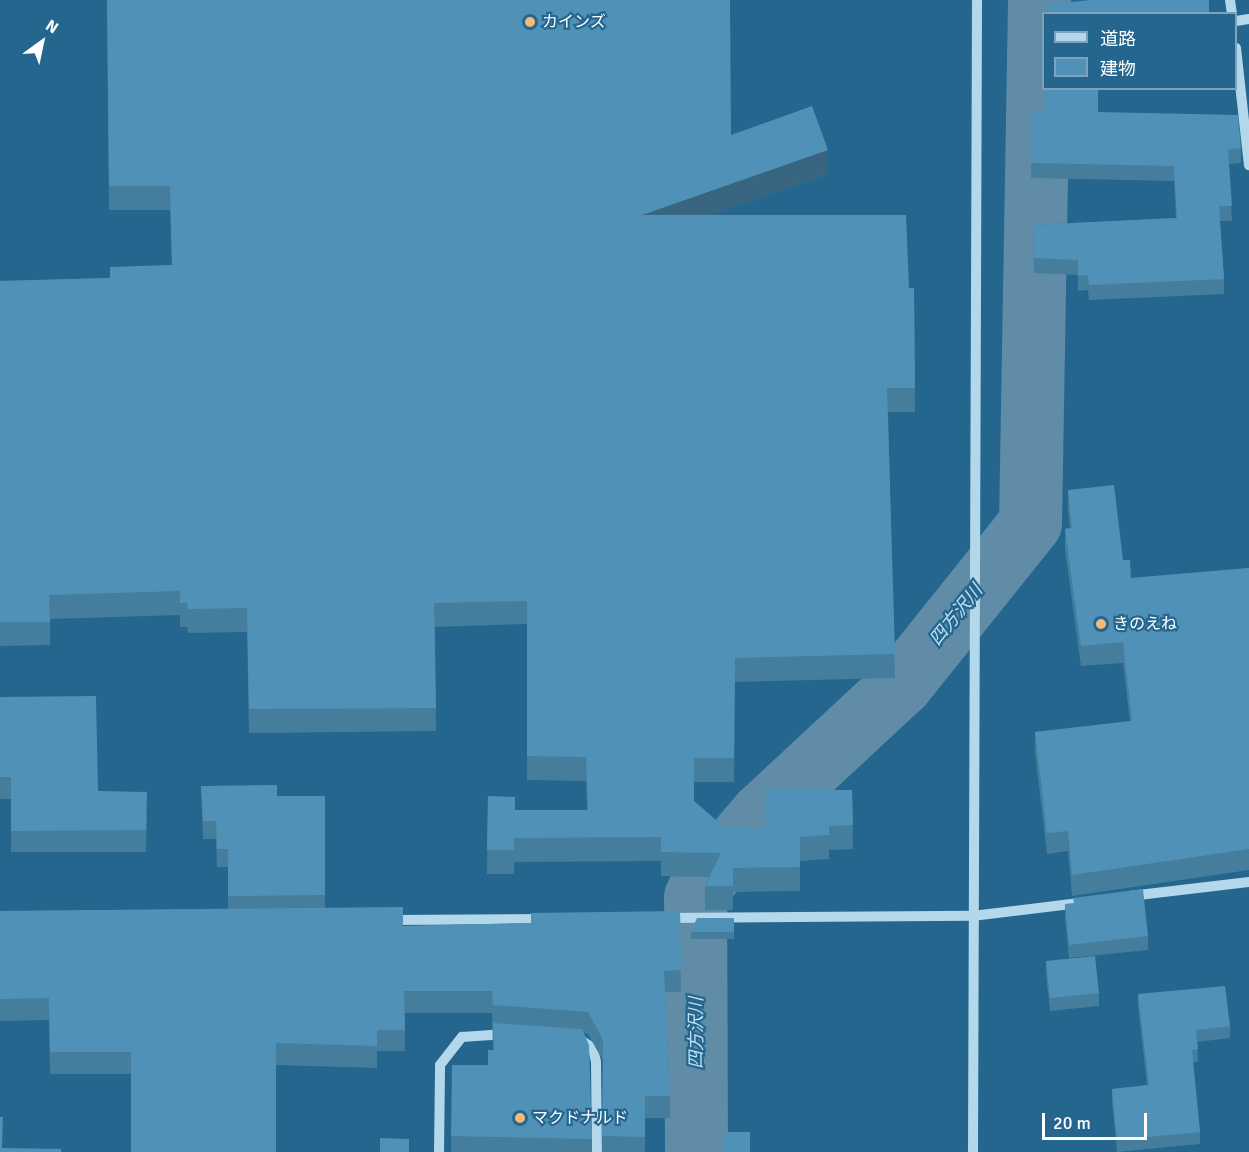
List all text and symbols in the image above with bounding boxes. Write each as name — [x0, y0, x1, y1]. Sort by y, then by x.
north arrow — [12, 12, 72, 72]
place label: カインズ — [542, 12, 606, 32]
legend — [1042, 12, 1237, 90]
text: N — [42, 15, 62, 38]
marker: カインズ — [523, 15, 537, 29]
text: 道路 — [1100, 28, 1136, 50]
text: 建物 — [1100, 58, 1136, 80]
water label: 四方沢川 — [925, 580, 987, 650]
place label: きのえね — [1113, 614, 1177, 634]
marker: きのえね — [1094, 617, 1108, 631]
water label: 四方沢川 — [685, 997, 707, 1069]
scale bar — [1045, 1101, 1150, 1139]
place label: マクドナルド — [532, 1108, 628, 1128]
marker: マクドナルド — [513, 1111, 527, 1125]
text: 20 m — [1053, 1112, 1091, 1134]

